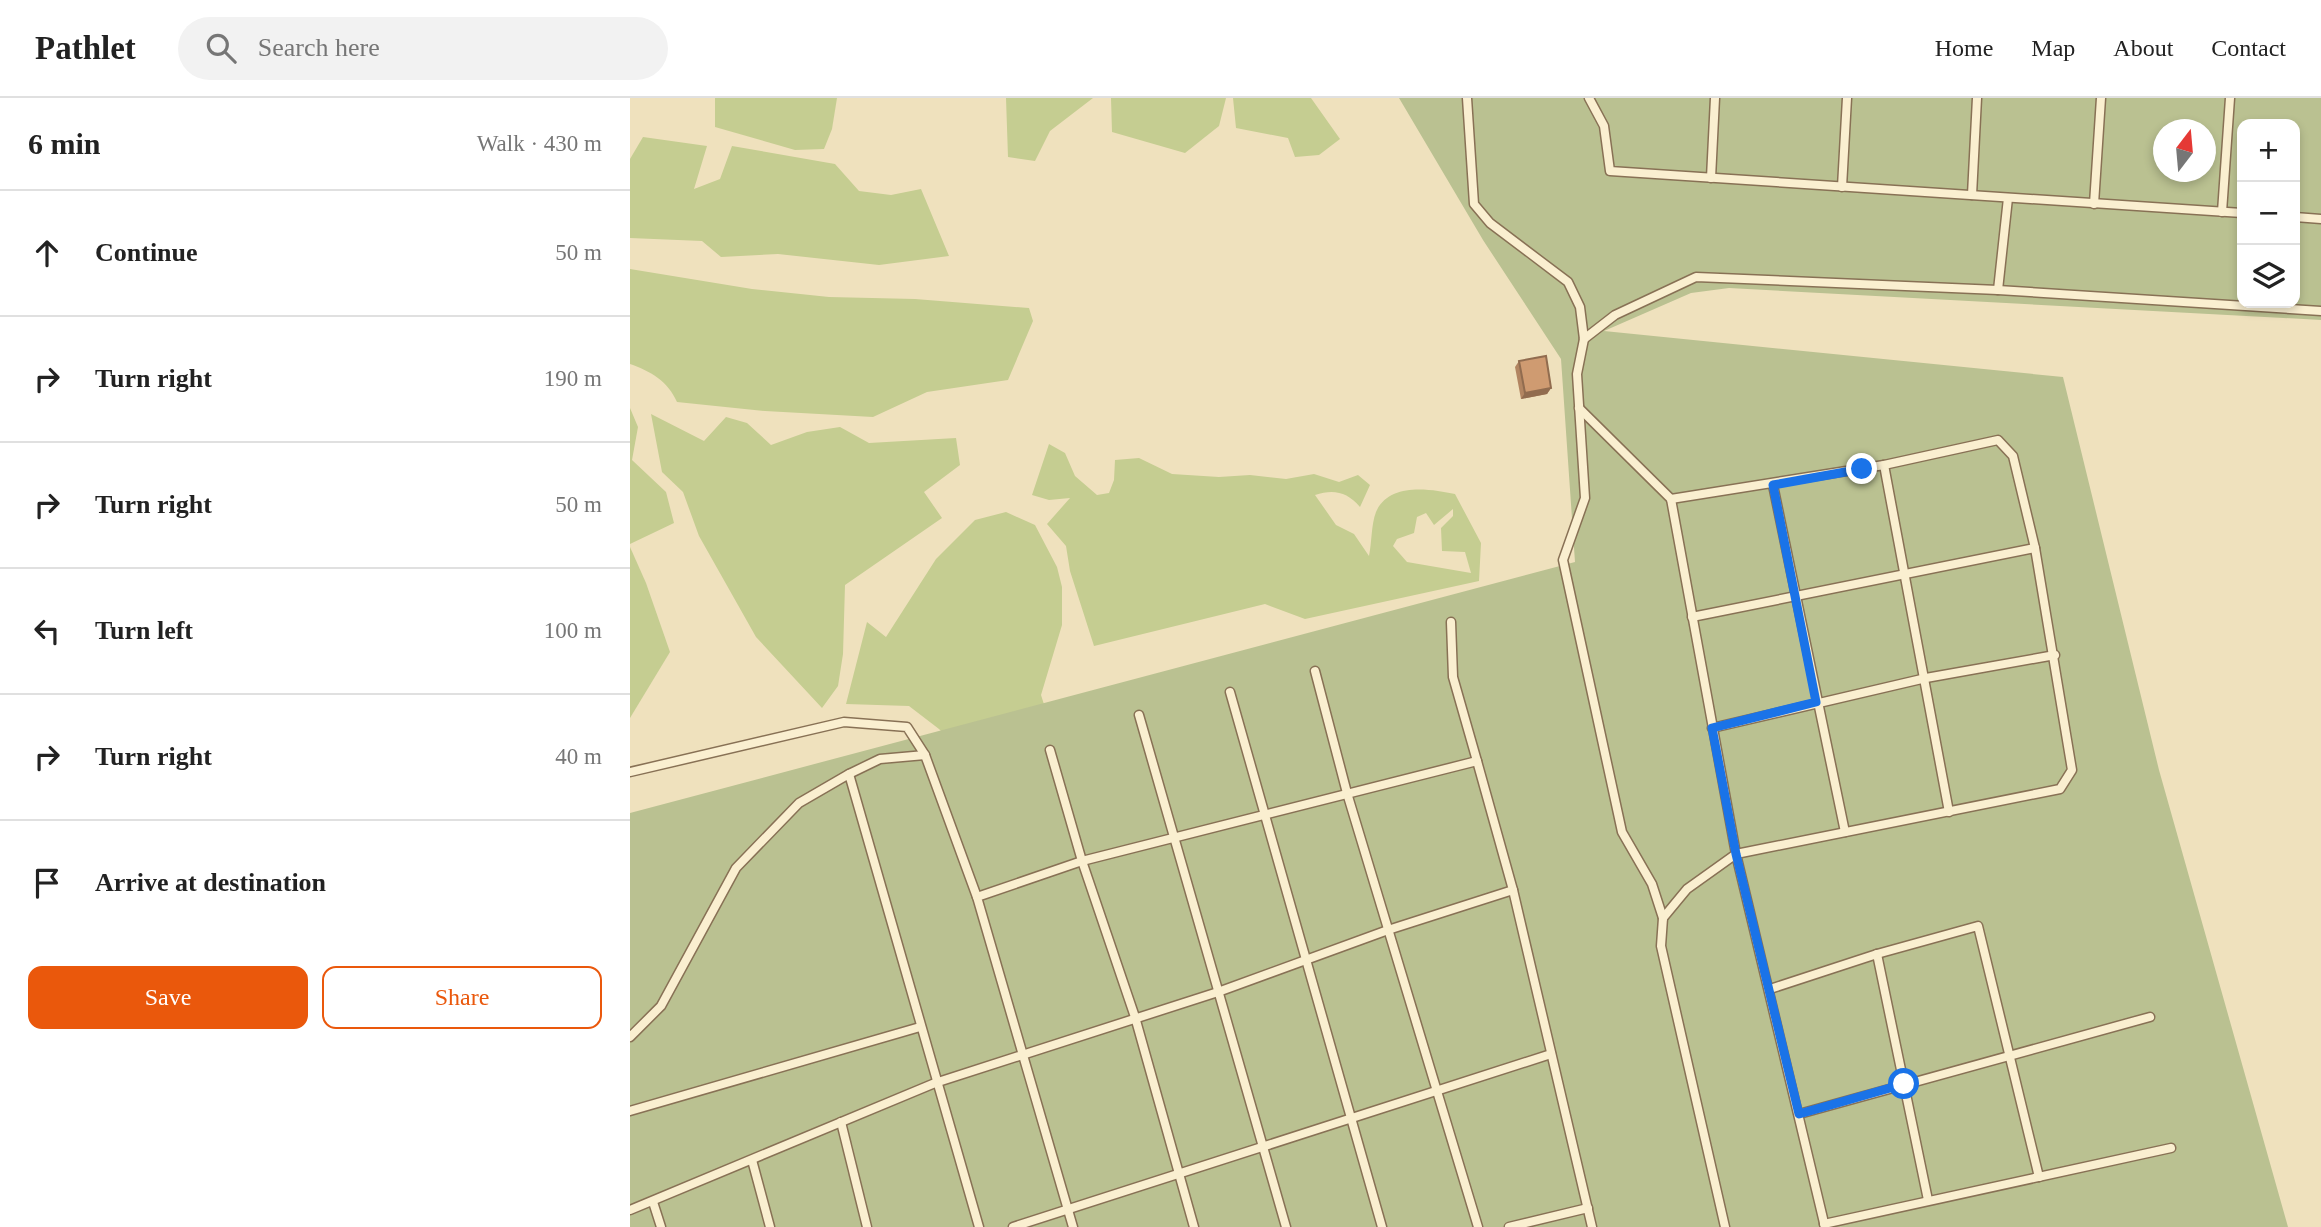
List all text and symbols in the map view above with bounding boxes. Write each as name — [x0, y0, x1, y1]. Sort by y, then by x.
search box — [178, 17, 668, 80]
icon: search — [202, 29, 240, 67]
text: Pathlet — [35, 30, 136, 66]
text: Search here — [258, 33, 380, 62]
text: Home — [1935, 35, 1993, 61]
text: Map — [2031, 35, 2075, 61]
text: About — [2113, 35, 2173, 61]
text: Contact — [2211, 35, 2286, 61]
north arrow — [2153, 119, 2216, 182]
map controls — [2237, 119, 2300, 308]
button: + — [2237, 119, 2300, 182]
text: 6 min — [28, 127, 101, 160]
text: Walk · 430 m — [477, 131, 602, 156]
button: − — [2237, 182, 2300, 245]
icon: ahead — [28, 234, 66, 272]
text: Continue — [95, 238, 198, 267]
text: 50 m — [555, 240, 602, 265]
button: layers — [2237, 245, 2300, 308]
icon: right — [28, 360, 66, 398]
text: Turn right — [95, 364, 212, 393]
text: 190 m — [544, 366, 602, 391]
route end — [1846, 453, 1877, 484]
icon: right — [28, 486, 66, 524]
text: Turn right — [95, 490, 212, 519]
text: 50 m — [555, 492, 602, 517]
icon: left — [28, 612, 66, 650]
text: Turn left — [95, 616, 193, 645]
text: 100 m — [544, 618, 602, 643]
icon: right — [28, 738, 66, 776]
text: Turn right — [95, 742, 212, 771]
text: 40 m — [555, 744, 602, 769]
icon: arrive — [28, 864, 66, 902]
text: Arrive at destination — [95, 868, 326, 897]
button: Save — [28, 966, 308, 1029]
button: Share — [322, 966, 602, 1029]
route start — [1888, 1068, 1919, 1099]

